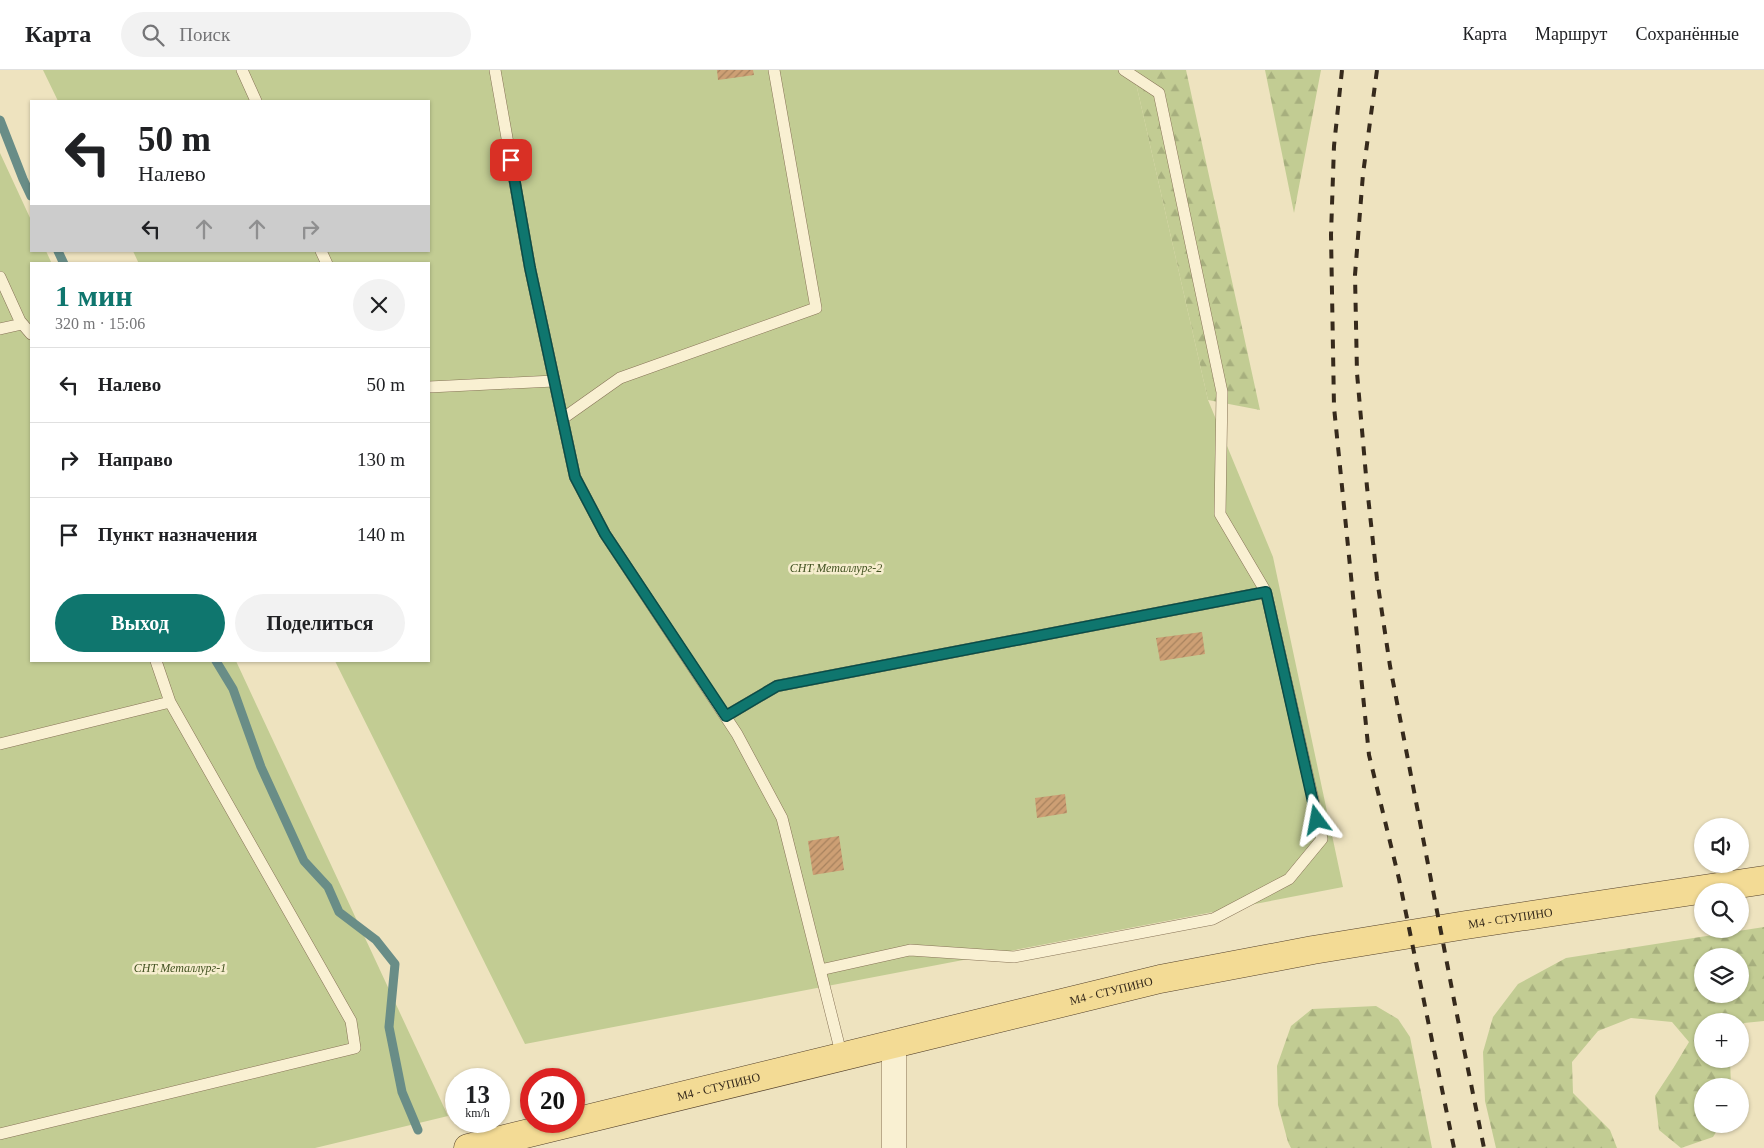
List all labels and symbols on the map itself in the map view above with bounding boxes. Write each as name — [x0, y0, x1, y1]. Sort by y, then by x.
pin — [490, 139, 532, 181]
park label: СНТ Металлург-2 — [790, 561, 882, 575]
position arrow — [1290, 793, 1342, 845]
street label: М4 - СТУПИНО — [1467, 905, 1554, 932]
park label: СНТ Металлург-1 — [134, 961, 226, 975]
street label: М4 - СТУПИНО — [1068, 974, 1154, 1008]
speed limit sign: 20 — [520, 1068, 585, 1133]
street label: М4 - СТУПИНО — [676, 1070, 762, 1104]

